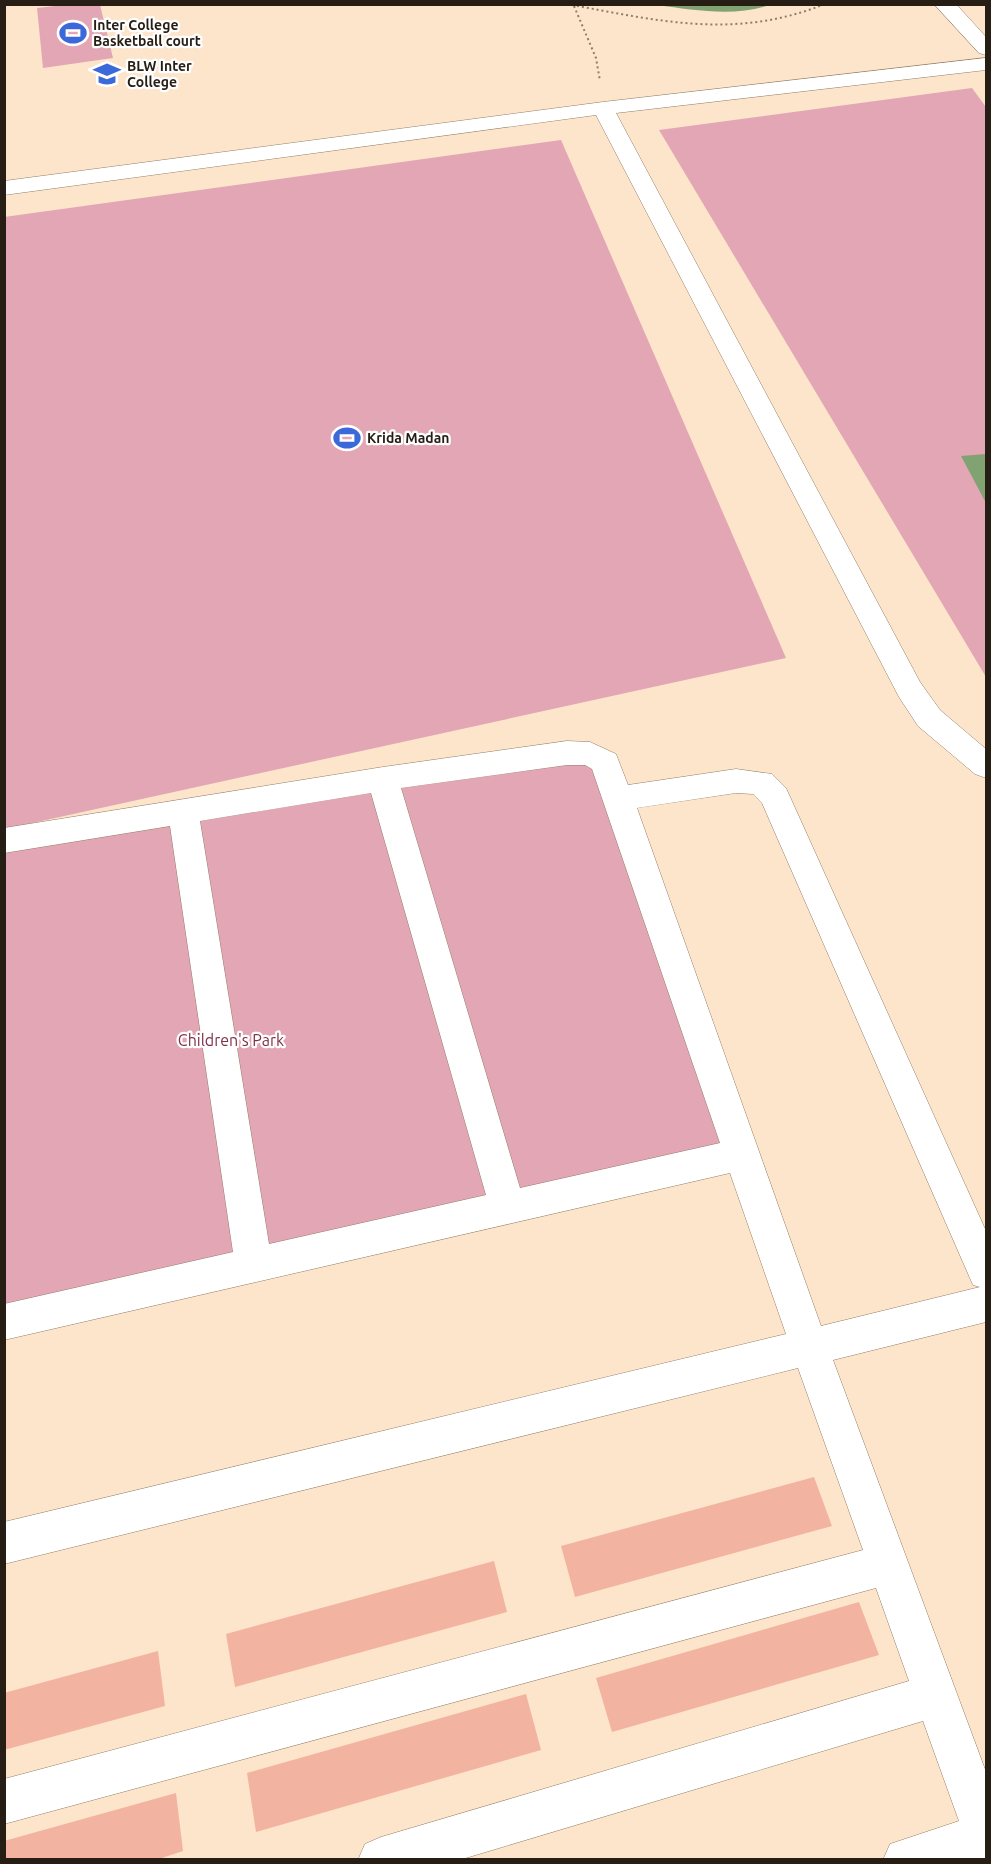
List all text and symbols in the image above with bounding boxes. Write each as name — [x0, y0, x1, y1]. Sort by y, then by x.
place label: Inter College Basketball court — [93, 17, 201, 49]
sports icon: Inter College Basketball court — [58, 18, 88, 48]
place label: BLW Inter College — [127, 58, 192, 90]
school or university icon: BLW Inter College — [92, 59, 122, 89]
sports icon: Krida Madan — [332, 423, 362, 453]
place label: Krida Madan — [367, 430, 450, 446]
park label: Children's Park — [178, 1031, 284, 1049]

